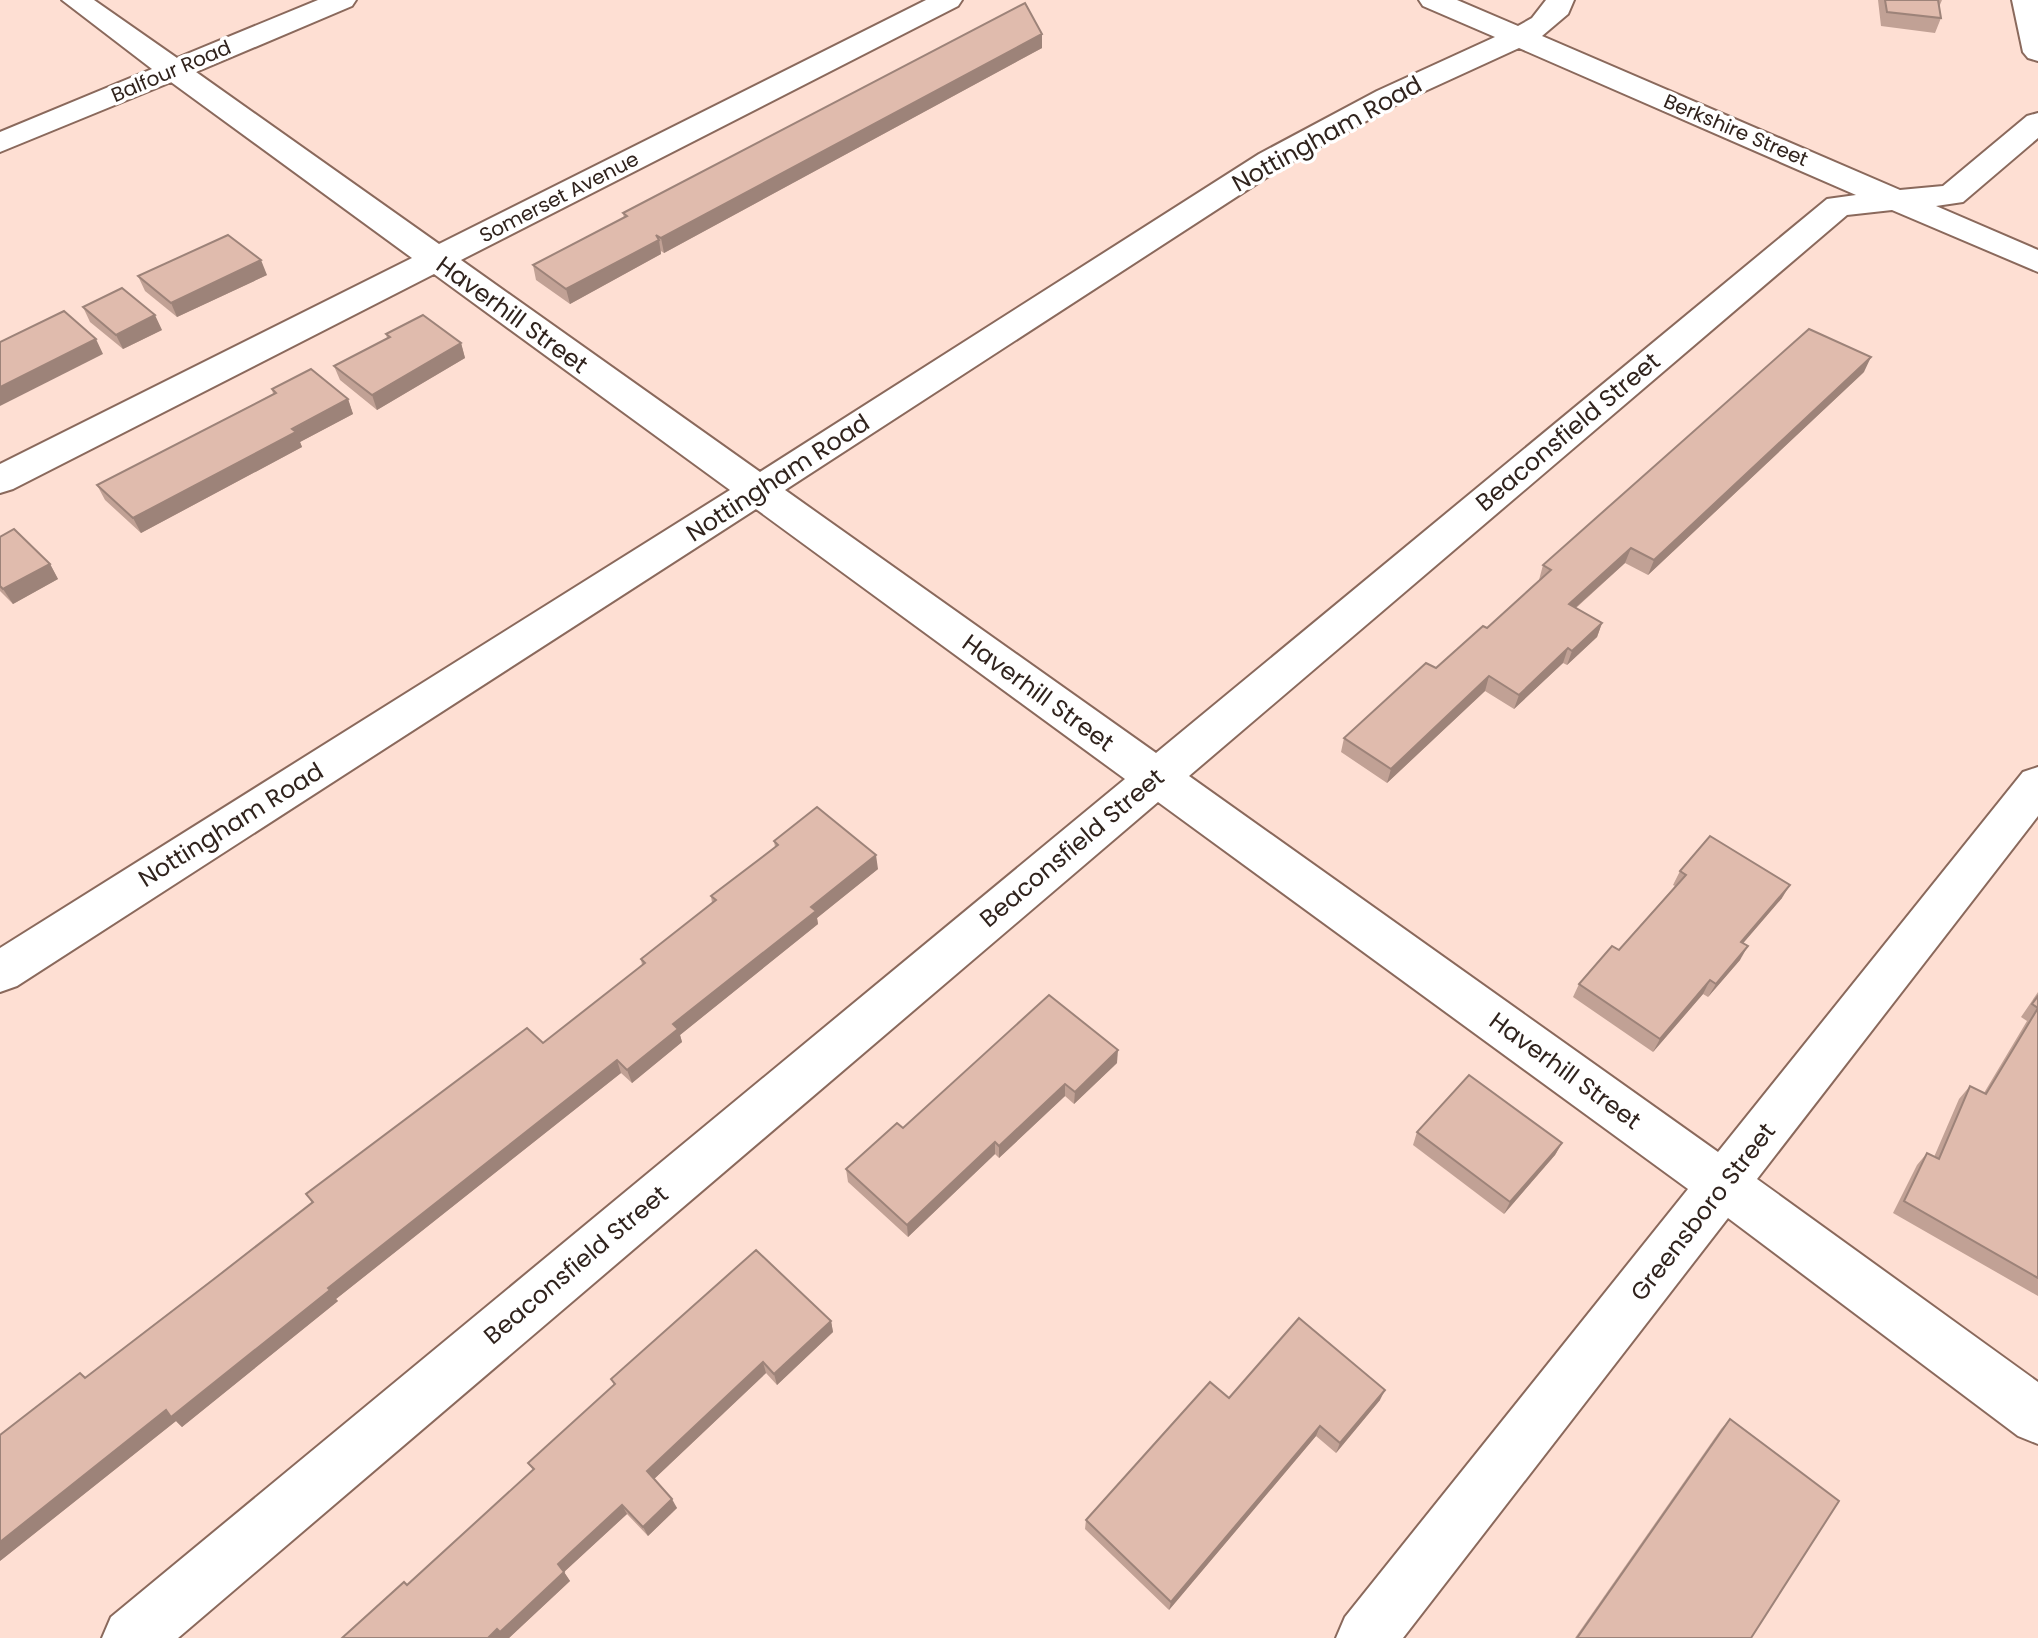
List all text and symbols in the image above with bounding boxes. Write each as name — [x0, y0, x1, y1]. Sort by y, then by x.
street label: Balfour Road — [107, 33, 235, 109]
street label: Nottingham Road — [1226, 68, 1428, 199]
street label: Berkshire Street — [1659, 87, 1813, 173]
street label: Somerset Avenue — [474, 145, 644, 249]
street label: Haverhill Street — [430, 248, 595, 381]
street label: Beaconsfield Street — [1469, 345, 1667, 519]
street label: Nottingham Road — [680, 406, 876, 549]
street label: Haverhill Street — [956, 626, 1121, 759]
street label: Nottingham Road — [132, 754, 330, 895]
street label: Beaconsfield Street — [973, 761, 1171, 935]
street label: Haverhill Street — [1483, 1004, 1648, 1137]
street label: Greensboro Street — [1623, 1116, 1783, 1308]
street label: Beaconsfield Street — [477, 1178, 675, 1352]

